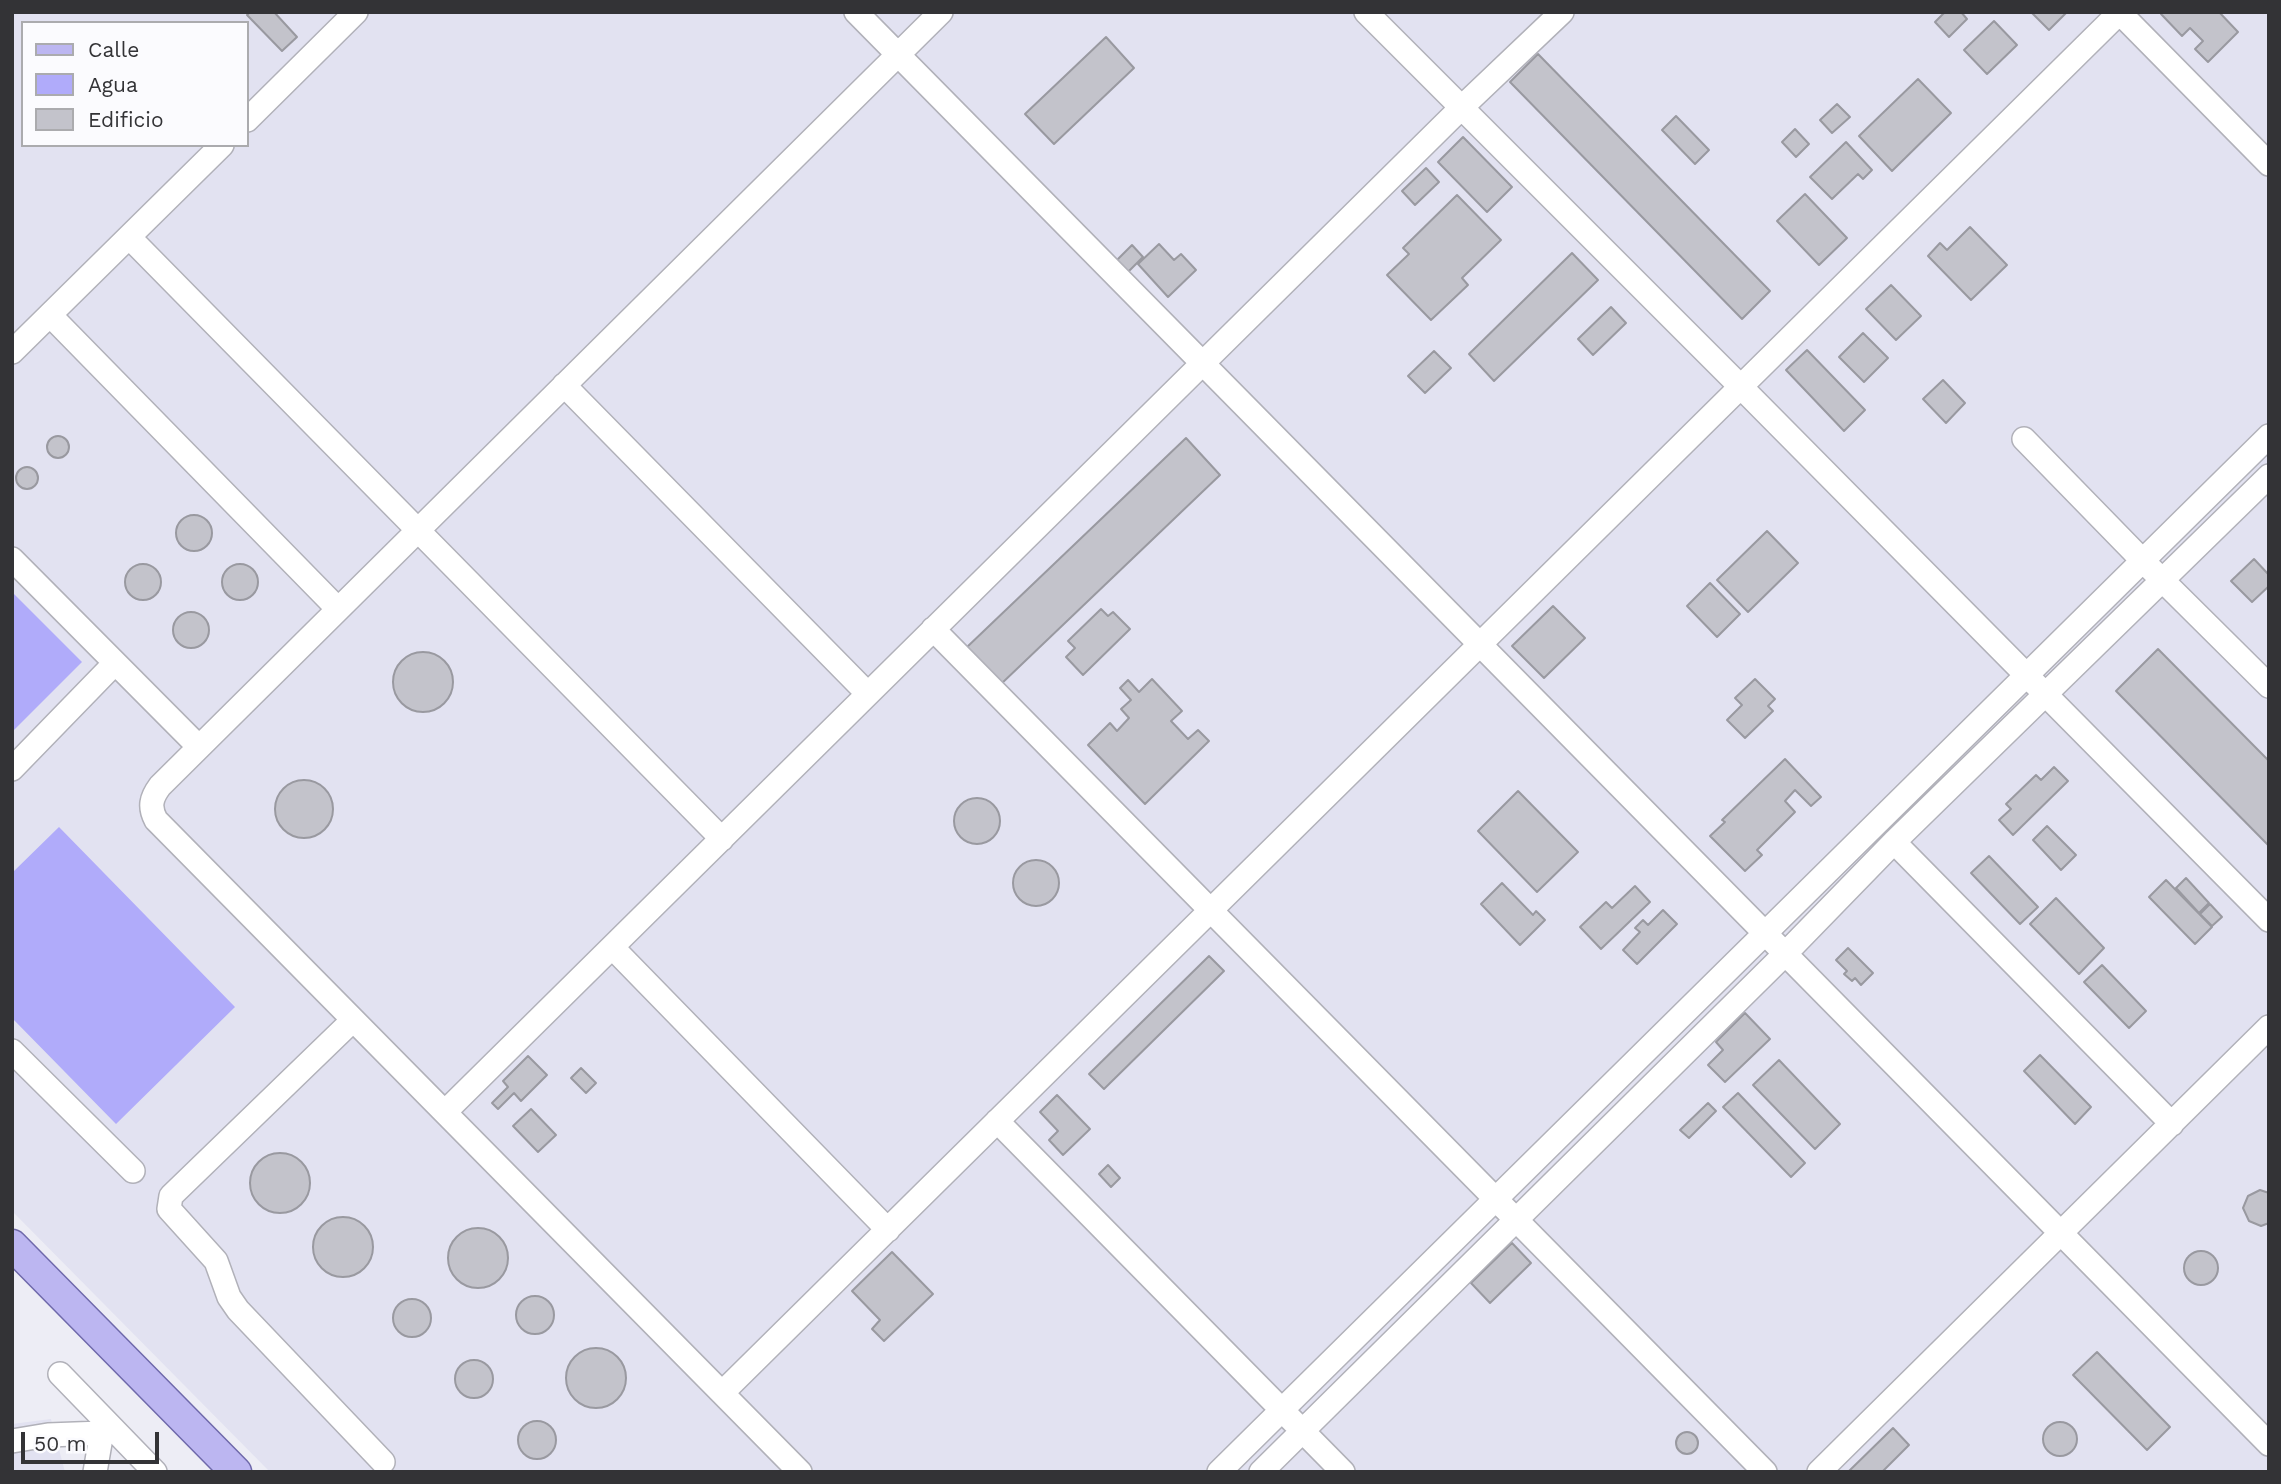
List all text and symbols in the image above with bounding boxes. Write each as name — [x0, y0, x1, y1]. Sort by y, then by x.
legend — [21, 21, 248, 147]
text: Calle — [88, 37, 139, 62]
text: Agua — [88, 72, 138, 97]
text: Edificio — [88, 107, 164, 132]
scale bar — [24, 1418, 163, 1462]
text: 50 m — [34, 1431, 86, 1456]

